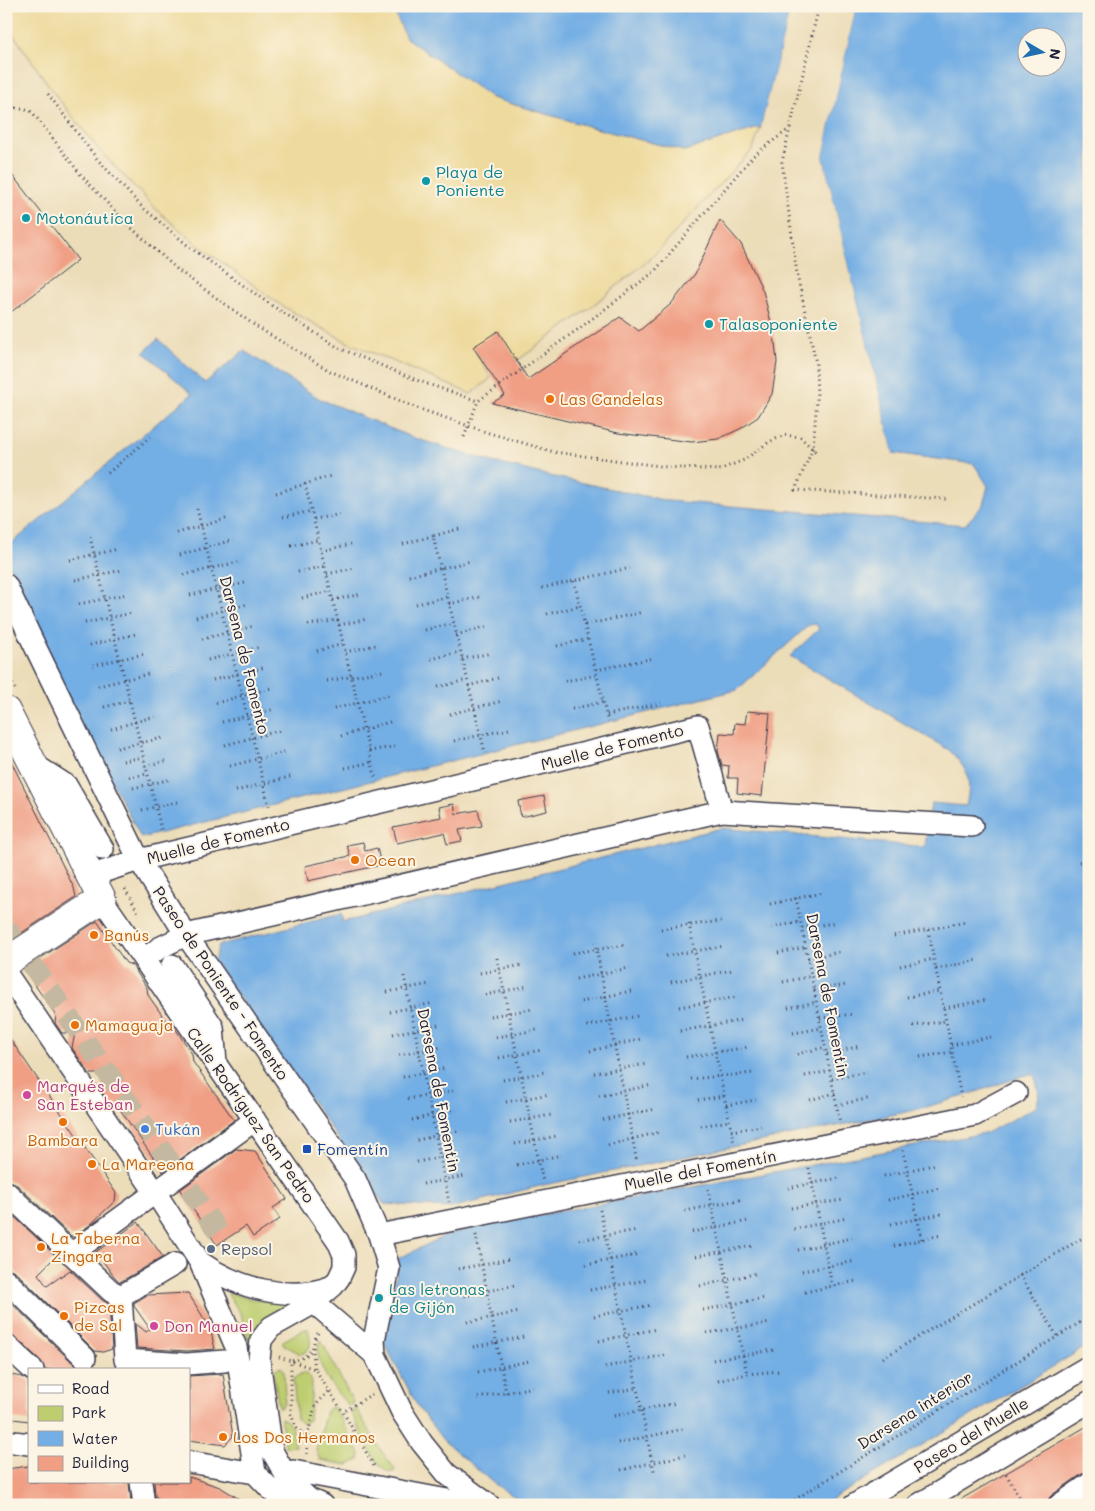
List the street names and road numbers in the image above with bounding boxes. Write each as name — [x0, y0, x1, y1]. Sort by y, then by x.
street label: Darsena de Fomento — [216, 574, 275, 736]
street label: Muelle de Fomento — [538, 719, 685, 774]
street label: Muelle de Fomento — [144, 813, 291, 868]
street label: Paseo de Poniente - Fomento — [149, 882, 294, 1084]
street label: Darsena de Fomentin — [802, 911, 855, 1079]
street label: Darsena de Fomentin — [413, 1006, 466, 1174]
street label: Calle Rodríguez San Pedro — [183, 1023, 320, 1207]
street label: Muelle del Fomentín — [622, 1144, 778, 1195]
street label: Darsena interior — [853, 1366, 976, 1453]
street label: Paseo del Muelle — [909, 1392, 1032, 1477]

